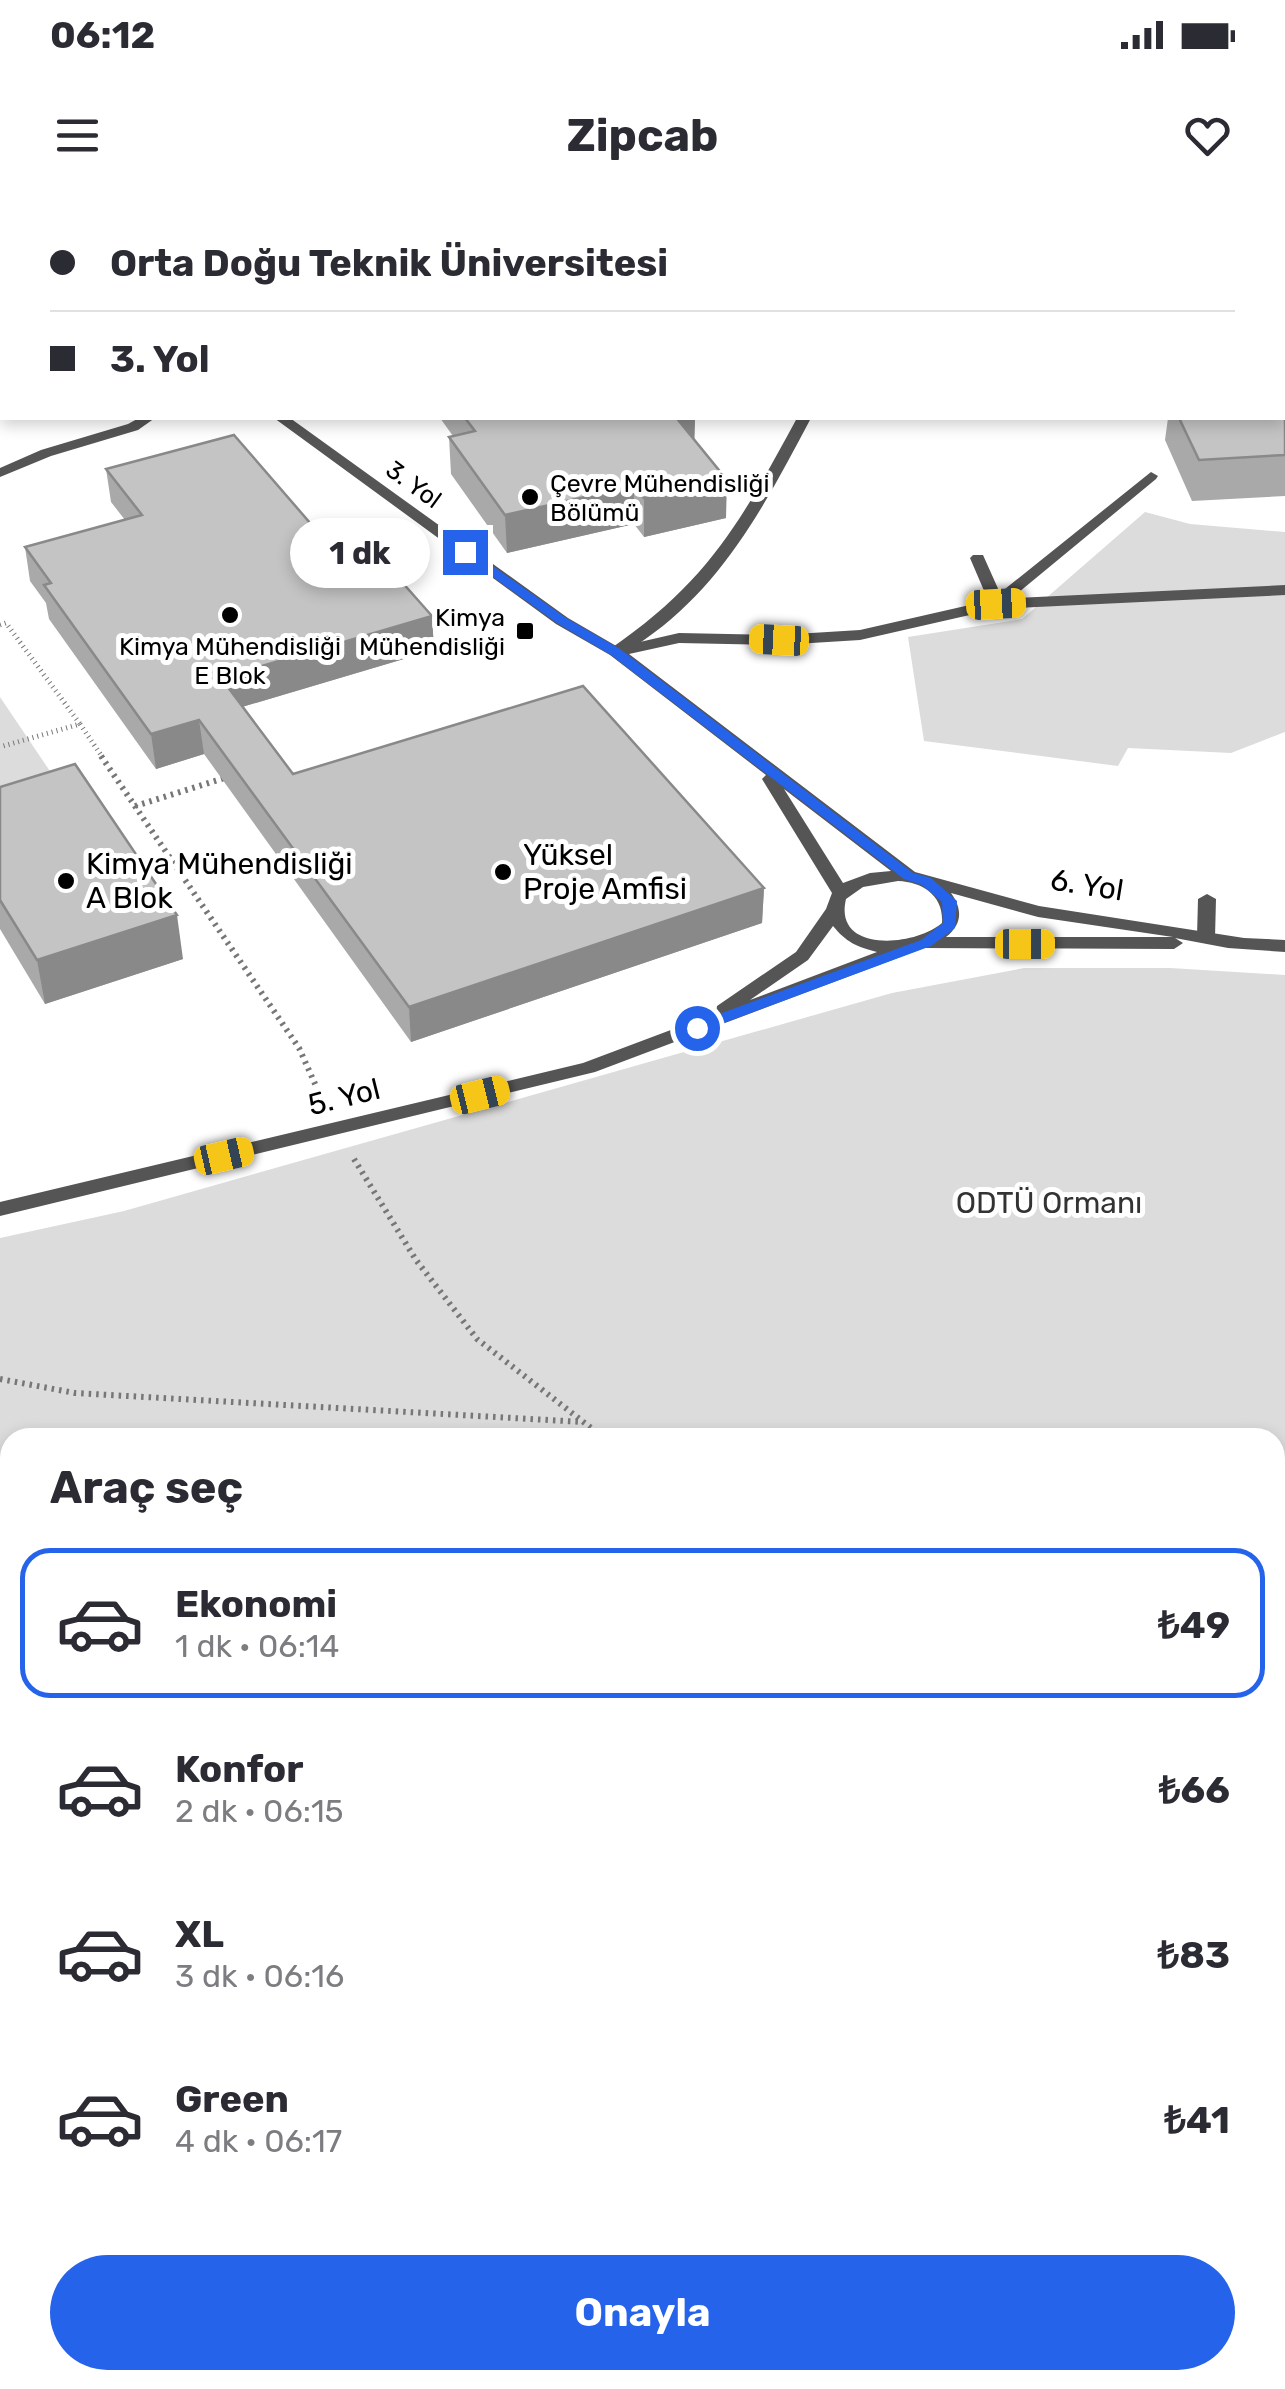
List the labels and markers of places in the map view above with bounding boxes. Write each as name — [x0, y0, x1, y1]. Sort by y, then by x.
place label: Çevre Mühendisliği Bölümü — [550, 469, 769, 527]
marker: Çevre Mühendisliği Bölümü — [519, 486, 541, 508]
place label: Kimya Mühendisliği — [359, 603, 505, 661]
marker: Kimya Mühendisliği E Blok — [219, 604, 241, 626]
marker: Kimya Mühendisliği — [514, 620, 536, 642]
place label: Kimya Mühendisliği E Blok — [119, 632, 341, 690]
place label: Yüksel Proje Amfisi — [523, 837, 687, 907]
place label: Kimya Mühendisliği A Blok — [86, 846, 353, 916]
marker: Yüksel Proje Amfisi — [492, 861, 514, 883]
marker: Kimya Mühendisliği A Blok — [55, 870, 77, 892]

